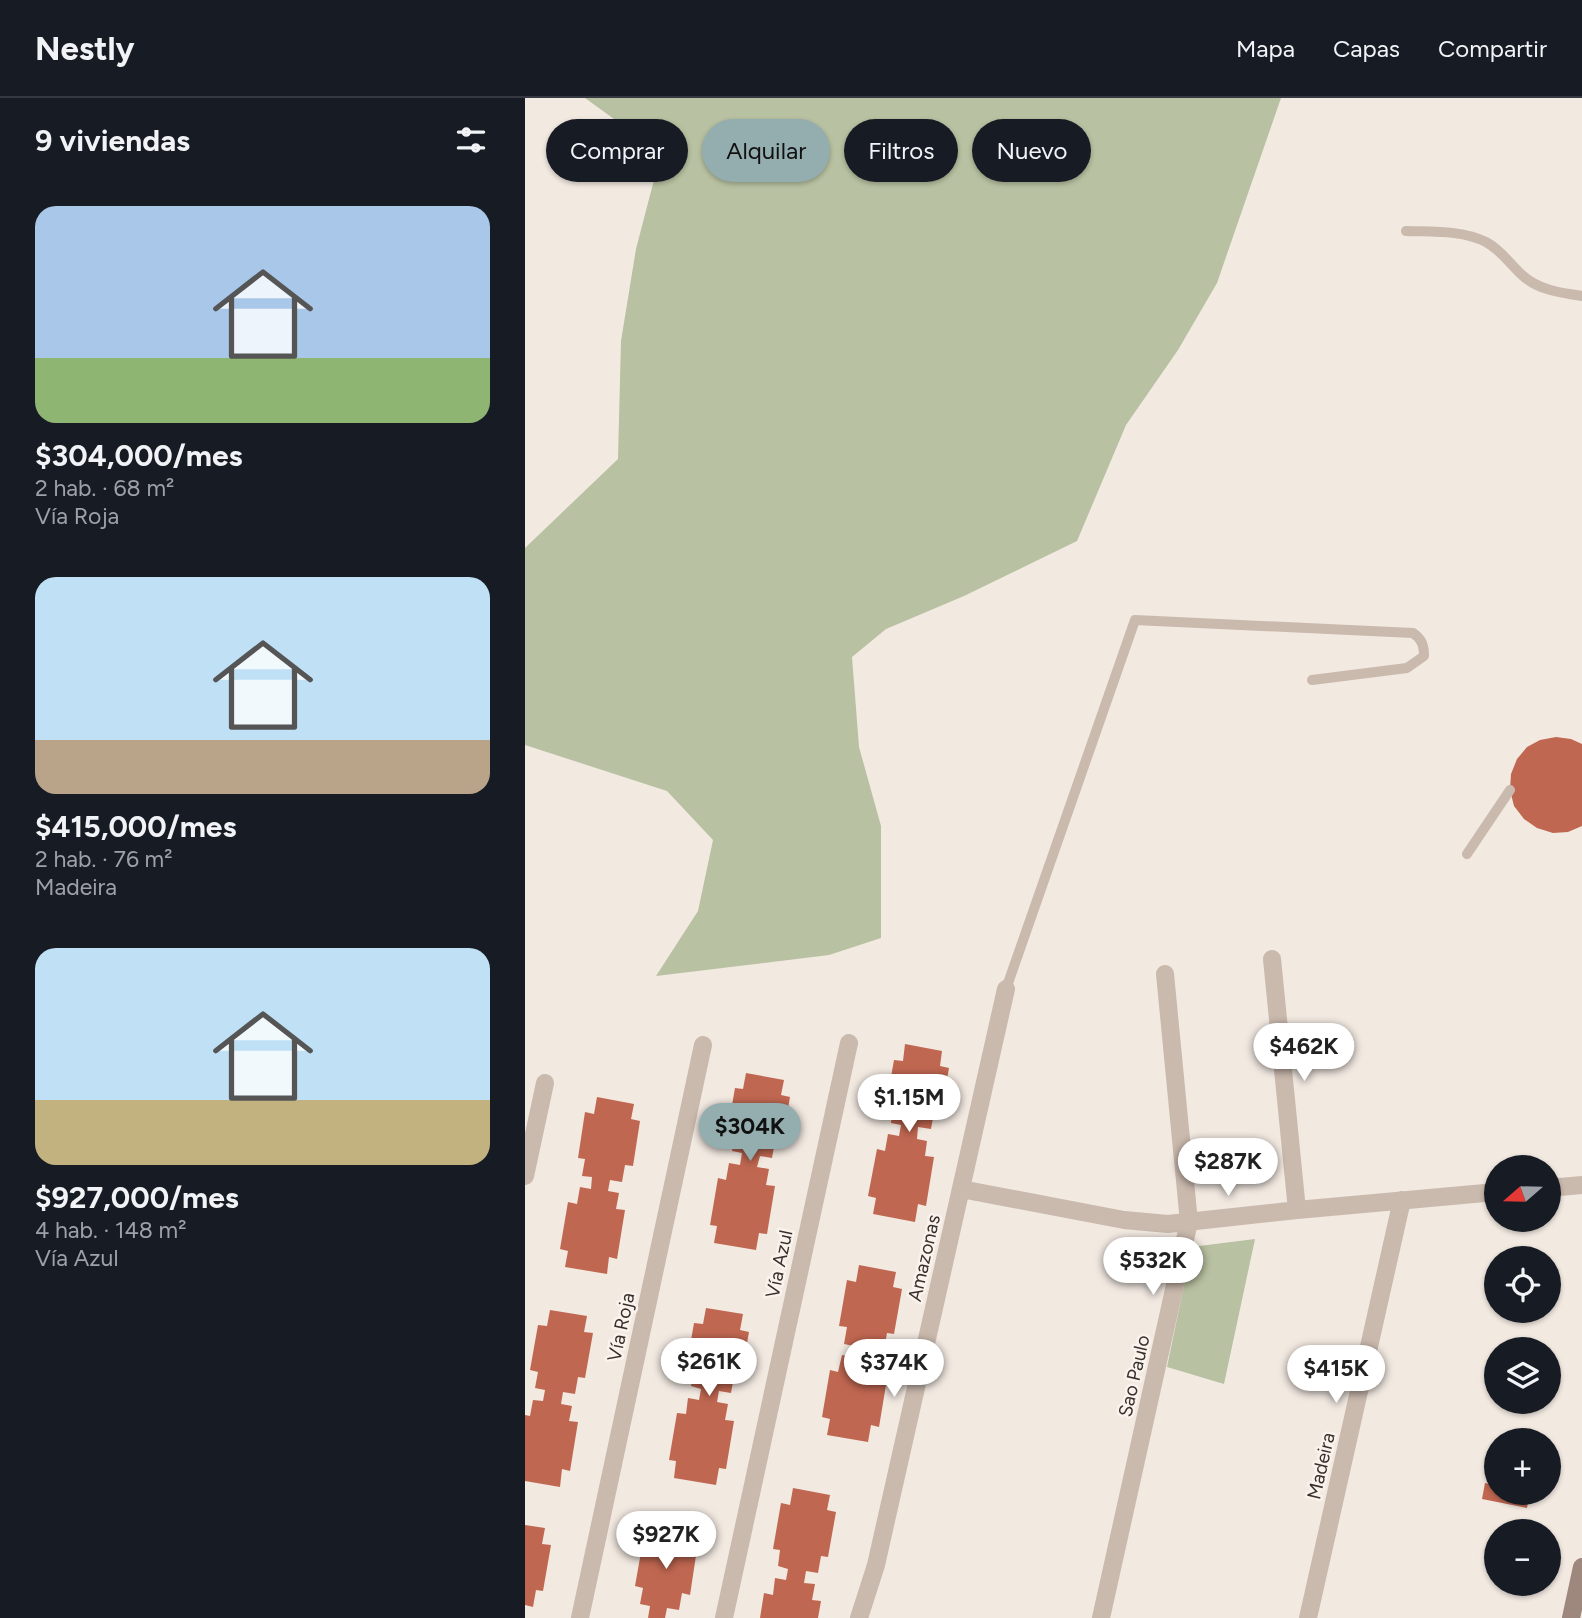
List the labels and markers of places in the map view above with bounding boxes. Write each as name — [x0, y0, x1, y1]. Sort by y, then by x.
pin: $462K — [1255, 1024, 1353, 1083]
pin: $1.15M — [852, 1074, 966, 1134]
pin: $304K — [701, 1104, 799, 1163]
pin: $287K — [1179, 1138, 1277, 1198]
pin: $532K — [1104, 1238, 1202, 1297]
pin: $261K — [660, 1338, 758, 1398]
pin: $374K — [845, 1340, 943, 1399]
pin: $415K — [1287, 1346, 1385, 1405]
pin: $927K — [617, 1512, 715, 1571]

